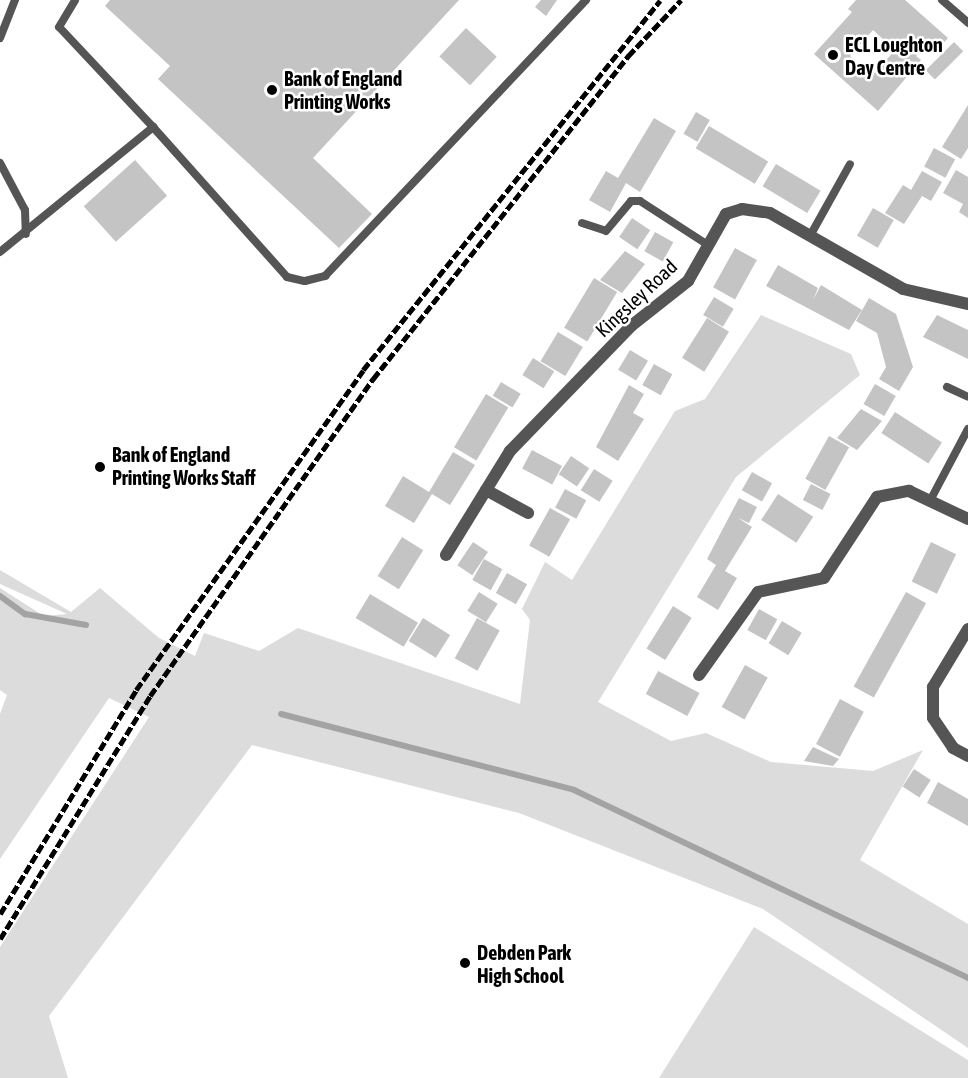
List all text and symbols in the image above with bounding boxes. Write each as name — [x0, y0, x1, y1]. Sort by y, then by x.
place label: ECL Loughton Day Centre — [845, 32, 943, 79]
marker: ECL Loughton Day Centre — [826, 48, 840, 62]
place label: Bank of England Printing Works — [284, 66, 402, 113]
marker: Bank of England Printing Works — [265, 83, 279, 97]
street label: Kingsley Road — [590, 254, 682, 342]
place label: Bank of England Printing Works Staff — [112, 443, 255, 490]
marker: Bank of England Printing Works Staff — [93, 460, 107, 474]
place label: Debden Park High School — [477, 940, 571, 987]
marker: Debden Park High School — [458, 956, 472, 970]

